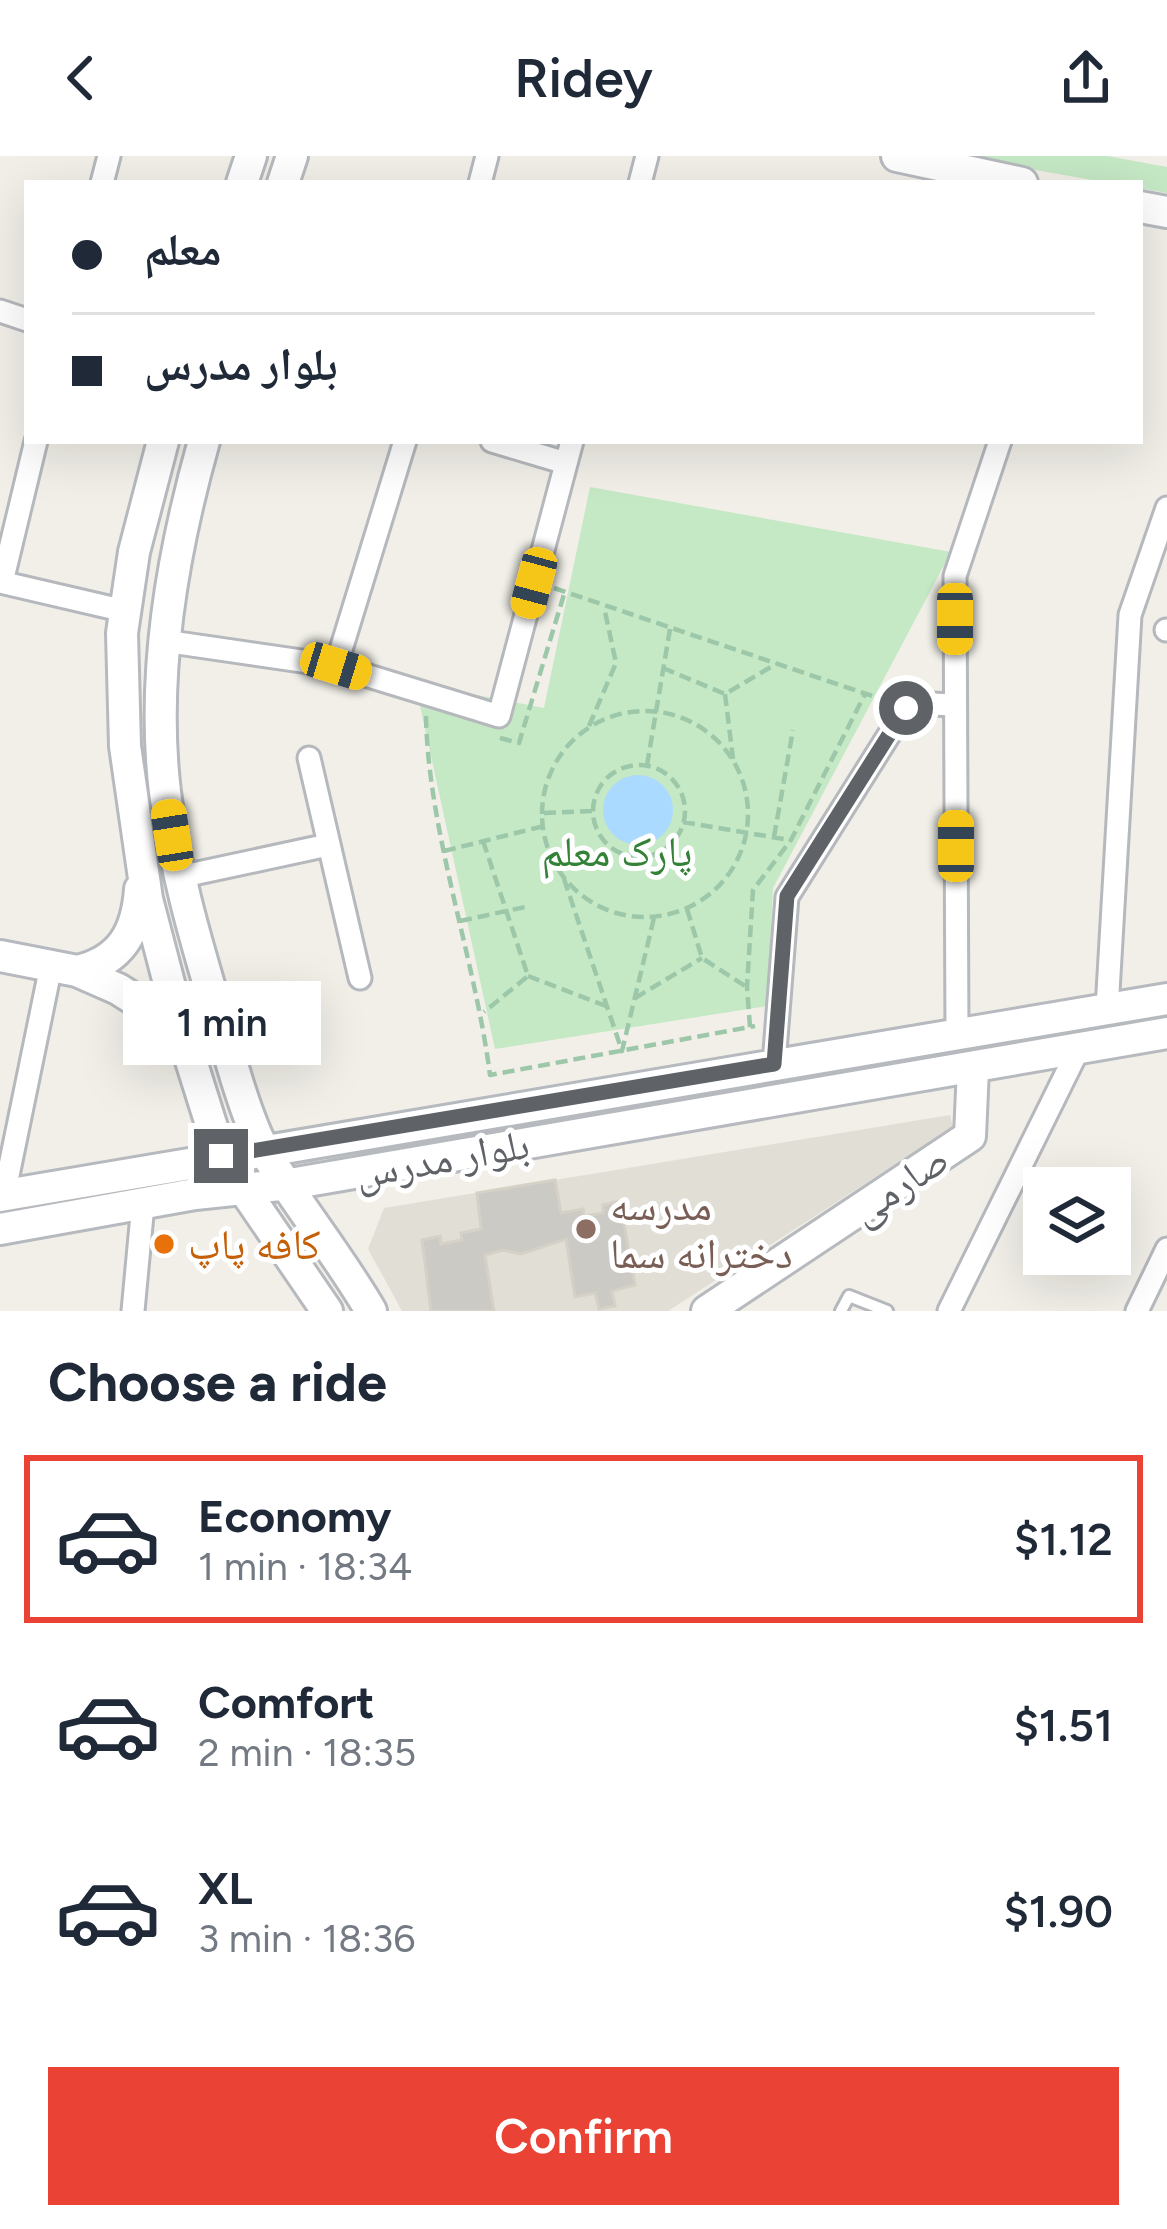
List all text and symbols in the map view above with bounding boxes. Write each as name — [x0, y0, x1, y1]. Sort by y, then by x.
icon: back — [48, 45, 114, 111]
icon: share — [1053, 45, 1119, 111]
text: Ridey — [514, 46, 653, 111]
text: معلم — [144, 222, 221, 276]
text: بلوار مدرس — [144, 337, 338, 391]
car — [507, 544, 561, 622]
car — [937, 583, 973, 655]
car — [296, 638, 376, 694]
route start — [879, 681, 933, 735]
car — [149, 797, 195, 873]
car — [938, 810, 974, 882]
park label: پارک معلم — [542, 826, 692, 879]
callout: 1 min — [122, 982, 320, 1066]
text: 1 min — [176, 999, 268, 1046]
street label: بلوار مدرس — [351, 1118, 533, 1199]
route end — [194, 1129, 248, 1183]
street label: صارمی — [840, 1133, 958, 1236]
map controls — [1023, 1167, 1131, 1275]
button: layers — [1023, 1167, 1131, 1275]
place label: مدرسه دخترانه سما — [610, 1180, 793, 1279]
marker: مدرسه دخترانه سما — [573, 1216, 599, 1242]
place label: کافه پاپ — [188, 1219, 321, 1270]
marker: کافه پاپ — [151, 1231, 177, 1257]
text: Choose a ride — [48, 1350, 387, 1415]
icon: car — [54, 1485, 162, 1593]
text: Economy — [198, 1489, 391, 1543]
text: $1.12 — [1014, 1512, 1113, 1566]
text: 1 min · 18:34 — [198, 1543, 412, 1590]
icon: car — [54, 1671, 162, 1779]
text: Comfort — [198, 1675, 374, 1729]
text: $1.51 — [1014, 1698, 1113, 1752]
text: 2 min · 18:35 — [198, 1729, 416, 1776]
icon: car — [54, 1857, 162, 1965]
text: XL — [198, 1861, 253, 1915]
text: $1.90 — [1004, 1884, 1113, 1938]
text: 3 min · 18:36 — [198, 1915, 415, 1962]
button: Confirm — [48, 2067, 1119, 2205]

